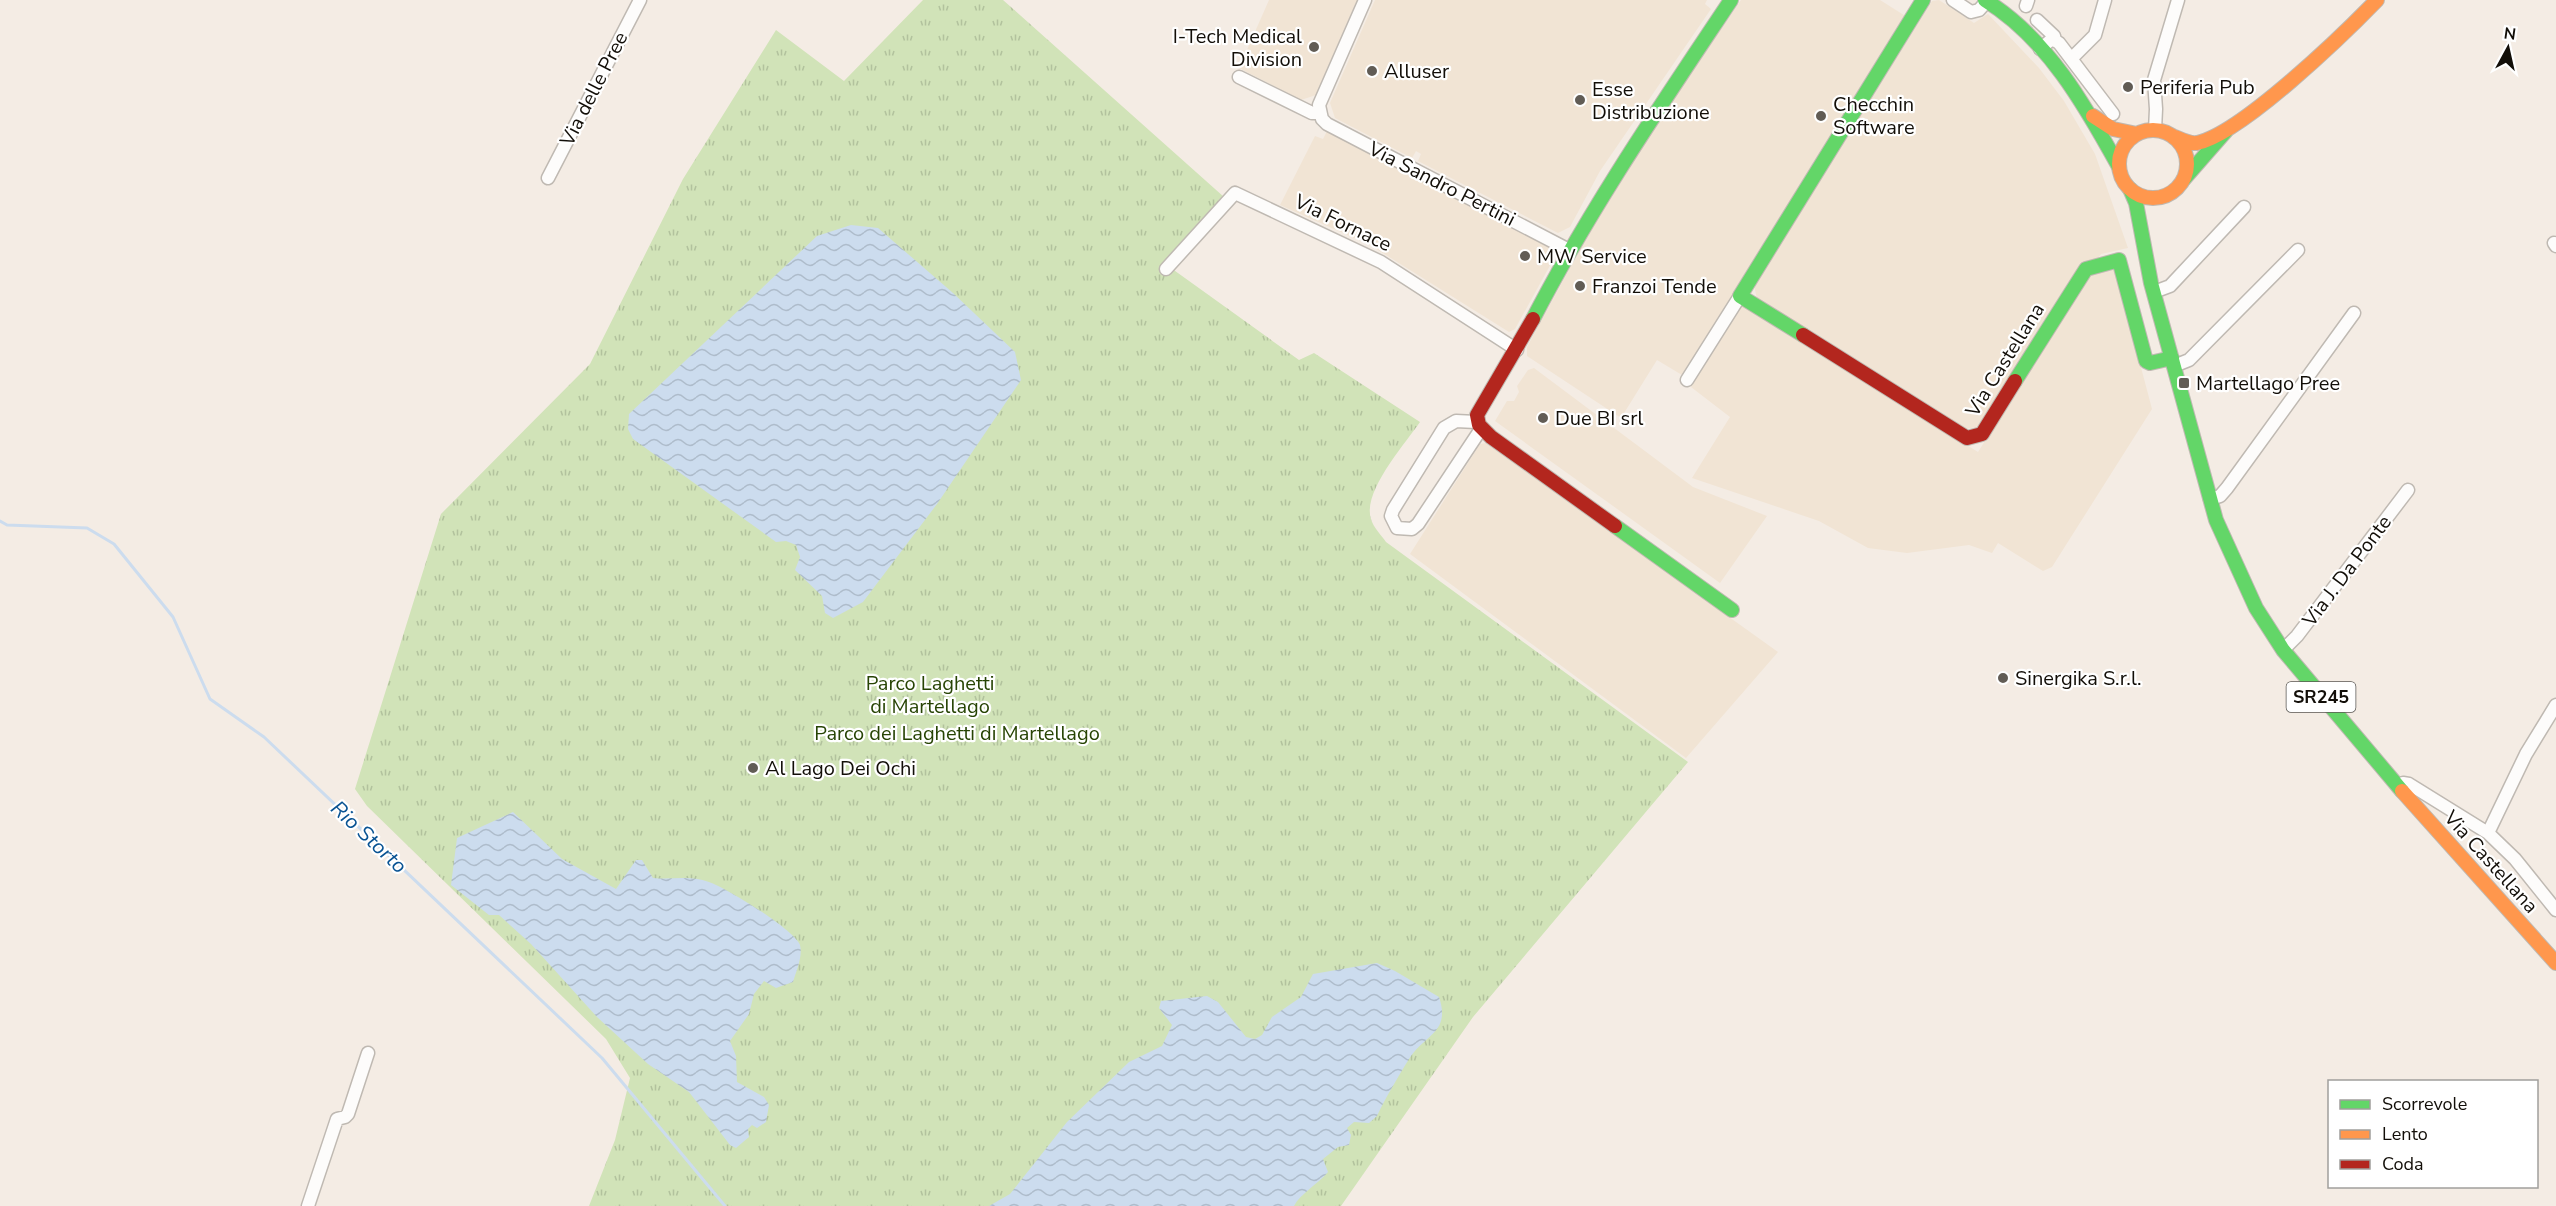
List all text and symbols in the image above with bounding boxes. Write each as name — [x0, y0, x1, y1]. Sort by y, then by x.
north arrow — [2478, 18, 2538, 78]
text: N — [2502, 22, 2517, 46]
place label: I-Tech Medical Division — [1173, 23, 1302, 73]
street label: Via delle Pree — [553, 27, 634, 152]
marker: I-Tech Medical Division — [1307, 40, 1321, 54]
place label: Alluser — [1384, 58, 1449, 85]
marker: Alluser — [1365, 64, 1379, 78]
place label: Periferia Pub — [2140, 74, 2255, 101]
place label: Esse Distribuzione — [1592, 76, 1710, 126]
marker: Periferia Pub — [2121, 80, 2135, 94]
place label: Checchin Software — [1833, 91, 1915, 141]
marker: Esse Distribuzione — [1573, 93, 1587, 107]
marker: Checchin Software — [1814, 109, 1828, 123]
street label: Via Sandro Pertini — [1363, 135, 1520, 233]
street label: Via Fornace — [1289, 187, 1396, 258]
place label: MW Service — [1537, 243, 1647, 270]
marker: MW Service — [1518, 249, 1532, 263]
place label: Franzoi Tende — [1592, 273, 1717, 300]
marker: Franzoi Tende — [1573, 279, 1587, 293]
street label: Via Castellana — [1959, 298, 2051, 423]
place label: Martellago Pree — [2196, 370, 2340, 397]
marker: Martellago Pree — [2177, 376, 2191, 390]
place label: Due BI srl — [1555, 405, 1643, 432]
marker: Due BI srl — [1536, 411, 1550, 425]
street label: Via J. Da Ponte — [2296, 510, 2398, 633]
place label: Sinergika S.r.l. — [2015, 665, 2142, 692]
park label: Parco Laghetti di Martellago — [866, 670, 994, 720]
marker: Sinergika S.r.l. — [1996, 671, 2010, 685]
road number: SR245 — [2286, 682, 2356, 712]
park label: Parco dei Laghetti di Martellago — [814, 720, 1100, 747]
place label: Al Lago Dei Ochi — [765, 755, 916, 782]
marker: Al Lago Dei Ochi — [746, 761, 760, 775]
water label: Rio Storto — [325, 794, 413, 880]
street label: Via Castellana — [2437, 804, 2544, 919]
legend — [2328, 1080, 2538, 1188]
text: Scorrevole — [2382, 1092, 2467, 1116]
text: Lento — [2382, 1122, 2428, 1146]
text: Coda — [2382, 1152, 2424, 1176]

